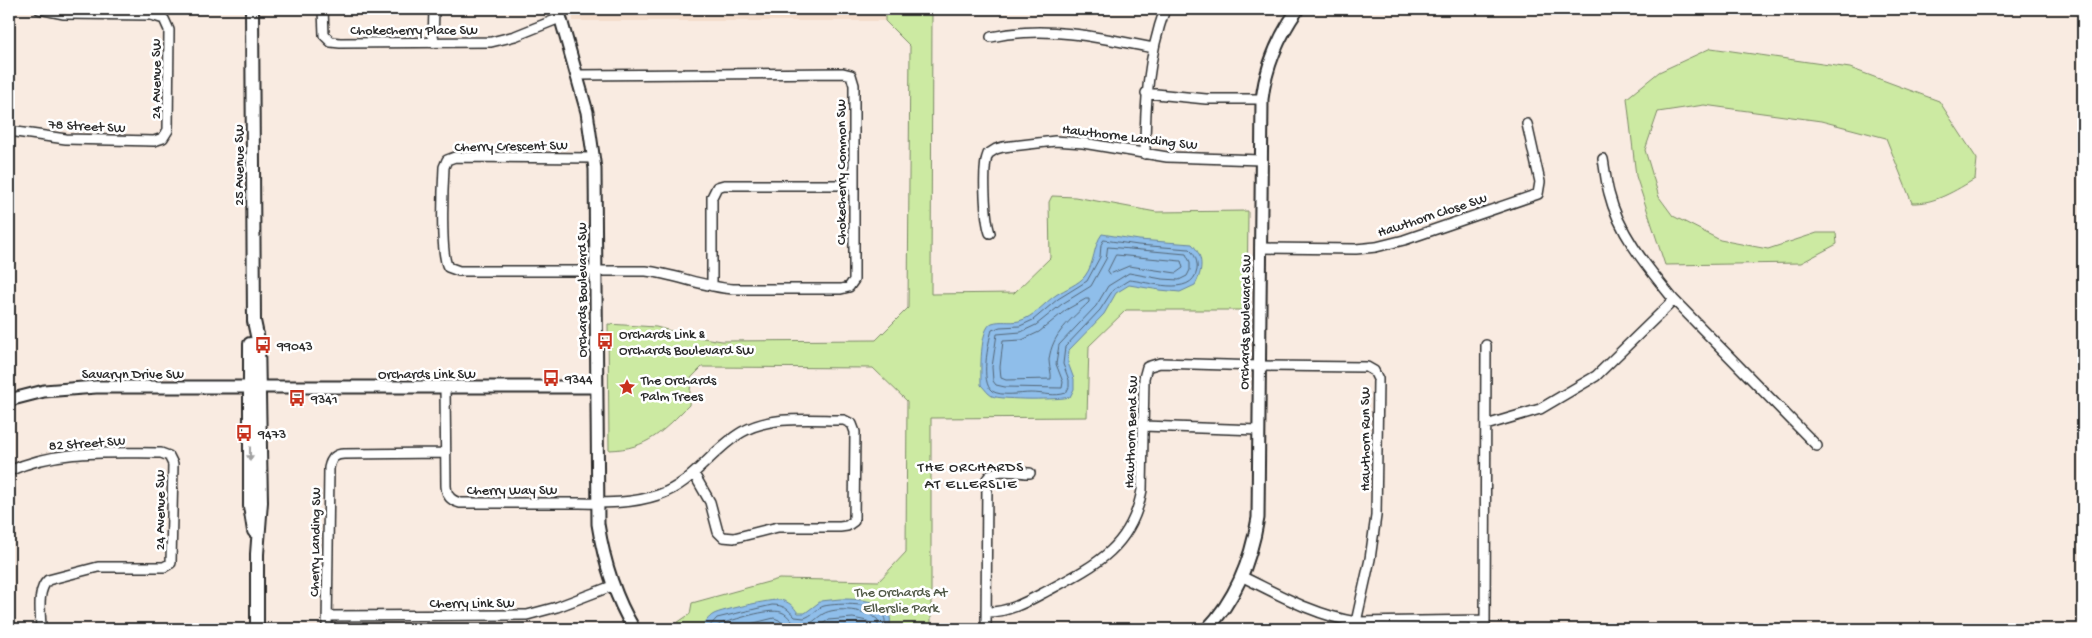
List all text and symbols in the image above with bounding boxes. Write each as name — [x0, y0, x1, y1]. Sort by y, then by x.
street label: Chokecherry Place SW — [350, 23, 478, 40]
street label: 24 Avenue SW — [149, 39, 166, 119]
street label: Chokecherry Common SW — [834, 99, 851, 245]
street label: 78 Street SW — [47, 117, 126, 138]
street label: Hawthorne Landing SW — [1061, 122, 1199, 155]
street label: 25 Avenue SW — [232, 124, 249, 206]
street label: Cherry Crescent SW — [454, 138, 568, 157]
street label: Hawthorn Close SW — [1376, 191, 1490, 242]
street label: Orchards Boulevard SW — [575, 222, 592, 358]
street label: Orchards Boulevard SW — [1237, 254, 1256, 390]
place label: Orchards Link & Orchards Boulevard SW — [619, 327, 754, 360]
bus stop icon: Orchards Link & Orchards Boulevard SW — [595, 331, 615, 351]
bus stop icon: 99043 — [253, 335, 273, 355]
place label: 99043 — [276, 339, 313, 356]
street label: Savaryn Drive SW — [82, 367, 184, 384]
street label: Orchards Link SW — [378, 367, 476, 384]
bus stop icon: 9344 — [541, 368, 561, 388]
place label: 9344 — [564, 372, 593, 389]
place label: The Orchards Palm Trees — [640, 373, 717, 406]
street label: Hawthorn Bend SW — [1122, 375, 1143, 489]
place icon: The Orchards Palm Trees — [617, 377, 637, 397]
street label: Hawthorn Run SW — [1358, 387, 1375, 491]
bus stop icon: 9341 — [287, 388, 307, 408]
place label: 9341 — [310, 392, 338, 409]
bus stop icon: 9473 — [234, 423, 254, 443]
place label: 9473 — [257, 427, 286, 444]
street label: 82 Street SW — [48, 433, 126, 456]
one-way arrow — [246, 446, 254, 462]
district label: THE ORCHARDS AT ELLERSLIE — [917, 459, 1024, 494]
street label: 24 Avenue SW — [153, 470, 170, 550]
street label: Cherry Way SW — [467, 483, 557, 500]
street label: Cherry Landing SW — [307, 487, 326, 597]
park label: The Orchards At Ellerslie Park — [854, 585, 949, 618]
street label: Cherry Link SW — [429, 596, 515, 613]

